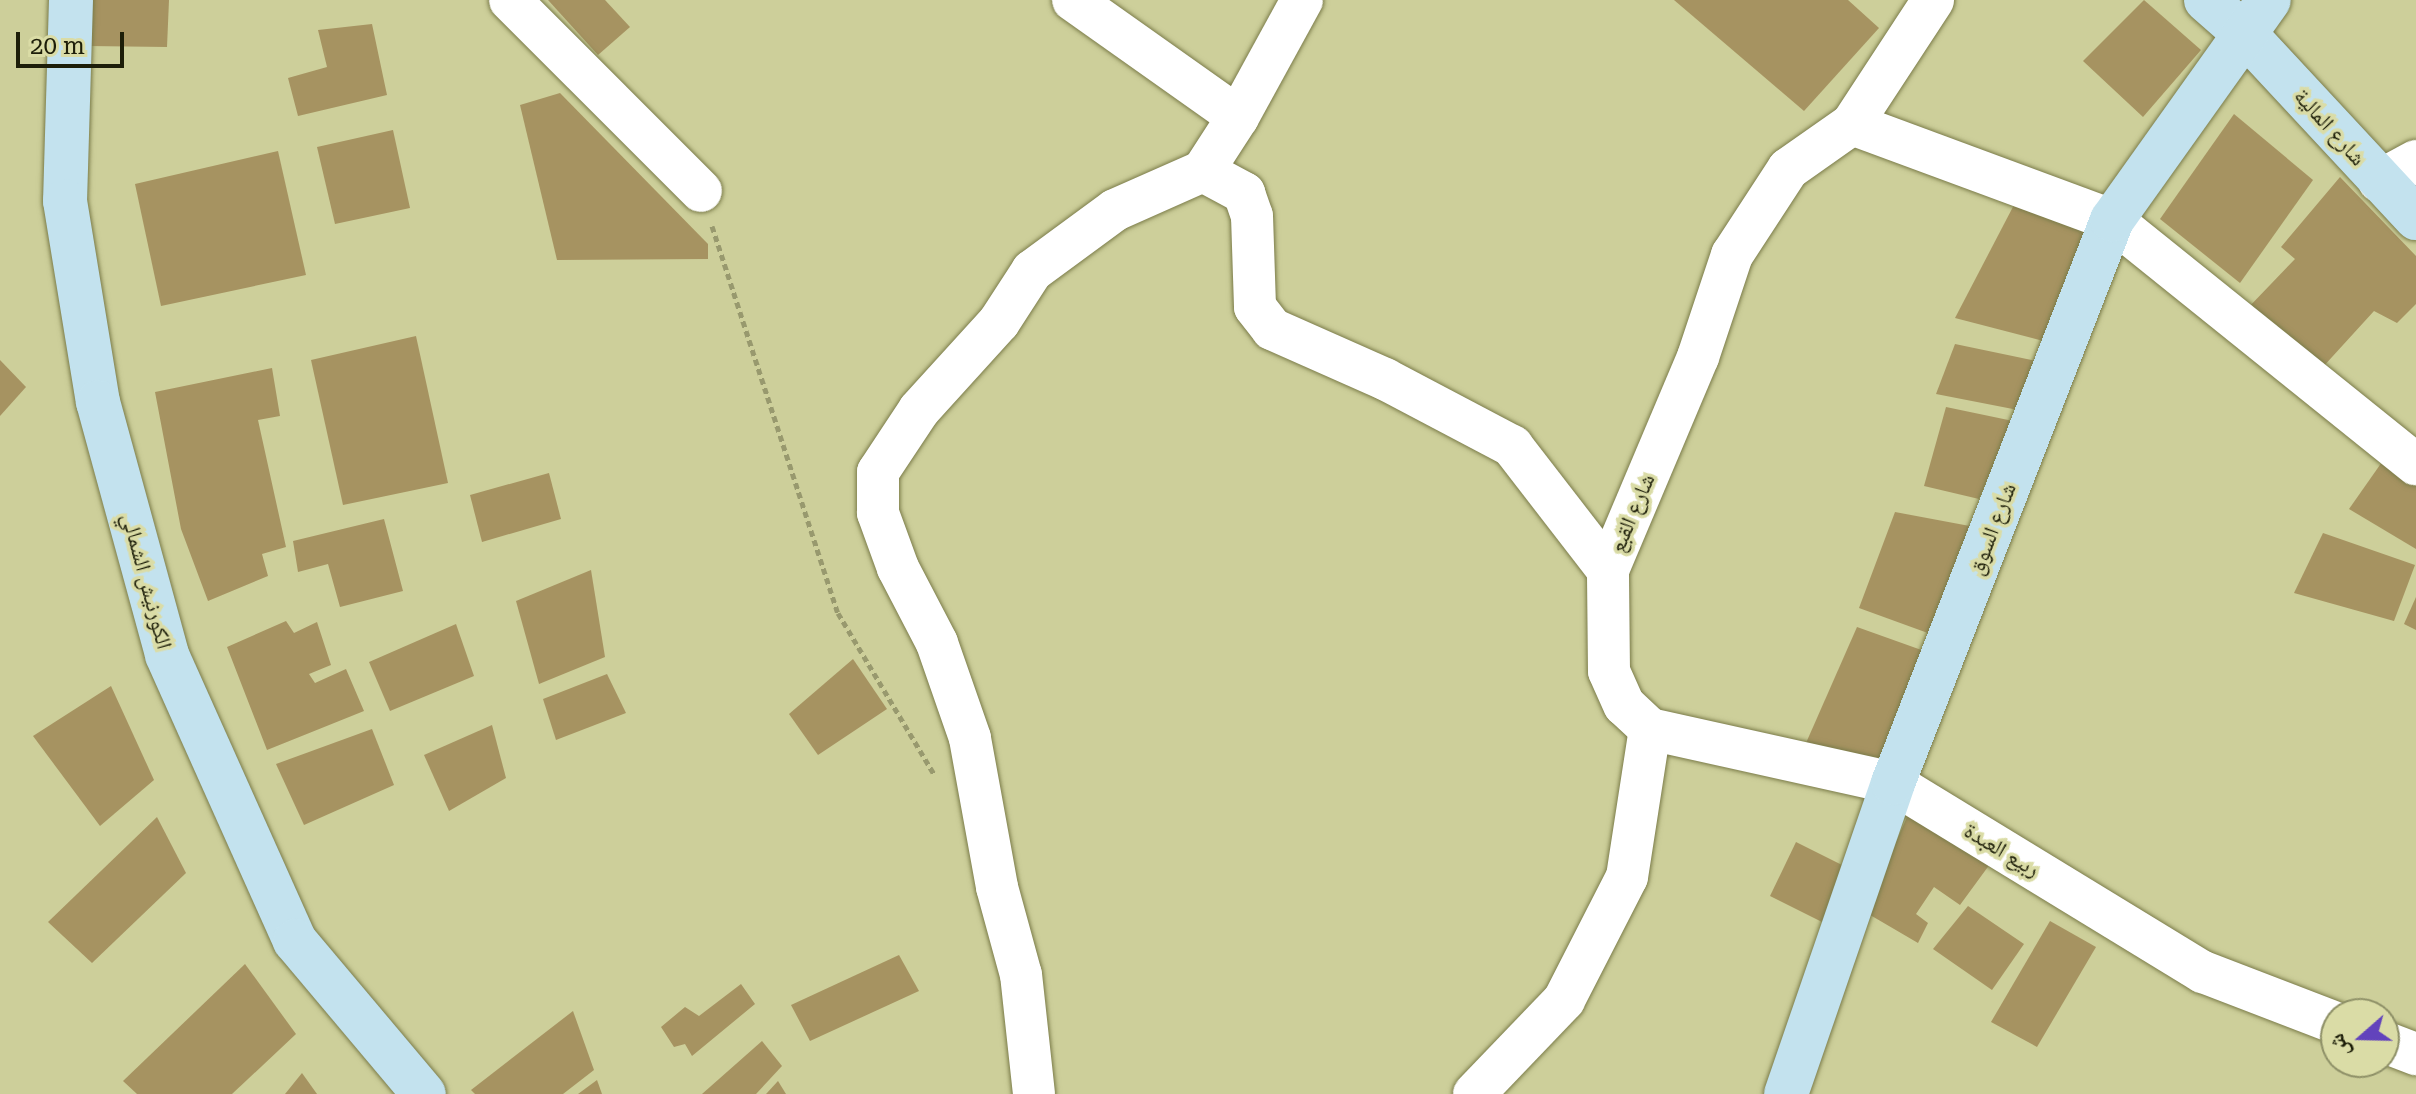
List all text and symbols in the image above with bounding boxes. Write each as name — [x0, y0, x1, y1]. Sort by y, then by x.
scale bar — [20, 16, 128, 66]
text: 20 m — [30, 32, 85, 60]
street label: شارع المالية — [2289, 83, 2371, 171]
street label: شارع القبع — [1604, 470, 1660, 556]
street label: شارع السوق — [1962, 479, 2022, 579]
street label: الكورنيش الشمالي — [116, 510, 178, 652]
street label: ربيع العبدة — [1959, 817, 2045, 883]
north arrow — [2320, 998, 2400, 1078]
text: ش — [2323, 1030, 2355, 1061]

